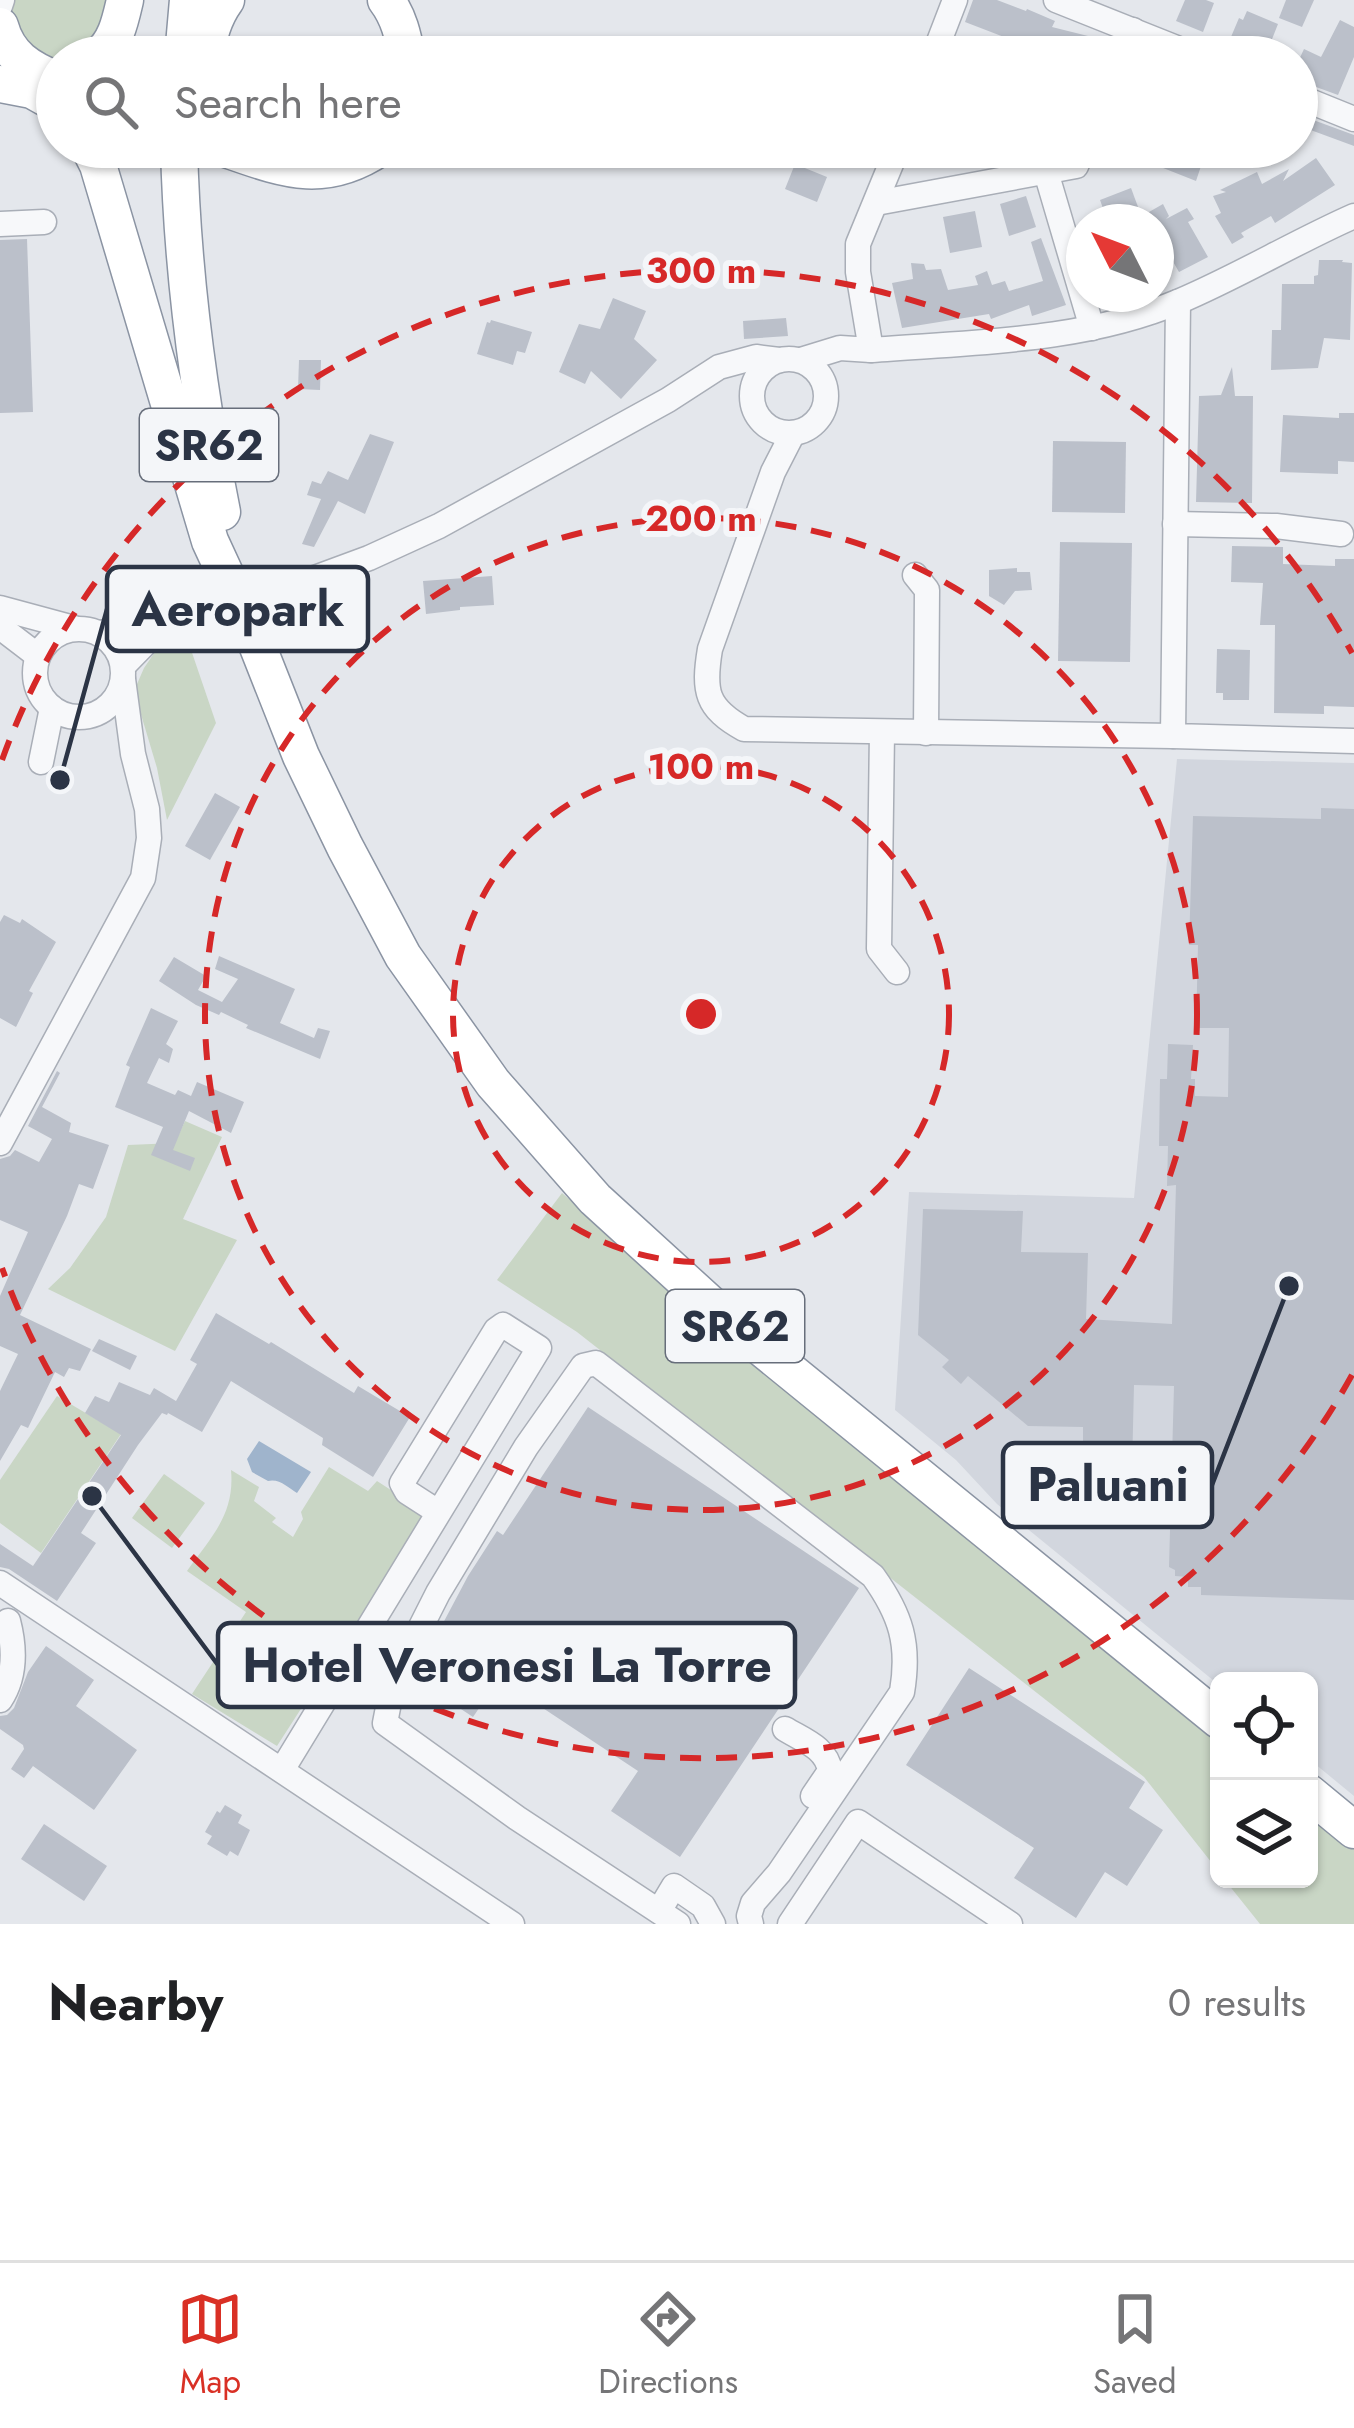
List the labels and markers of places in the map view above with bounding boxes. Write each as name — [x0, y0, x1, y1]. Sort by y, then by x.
callout: Aeropark — [107, 567, 368, 651]
centre of rings — [680, 993, 722, 1035]
callout: Paluani — [1003, 1443, 1212, 1527]
callout: Hotel Veronesi La Torre — [218, 1623, 795, 1707]

